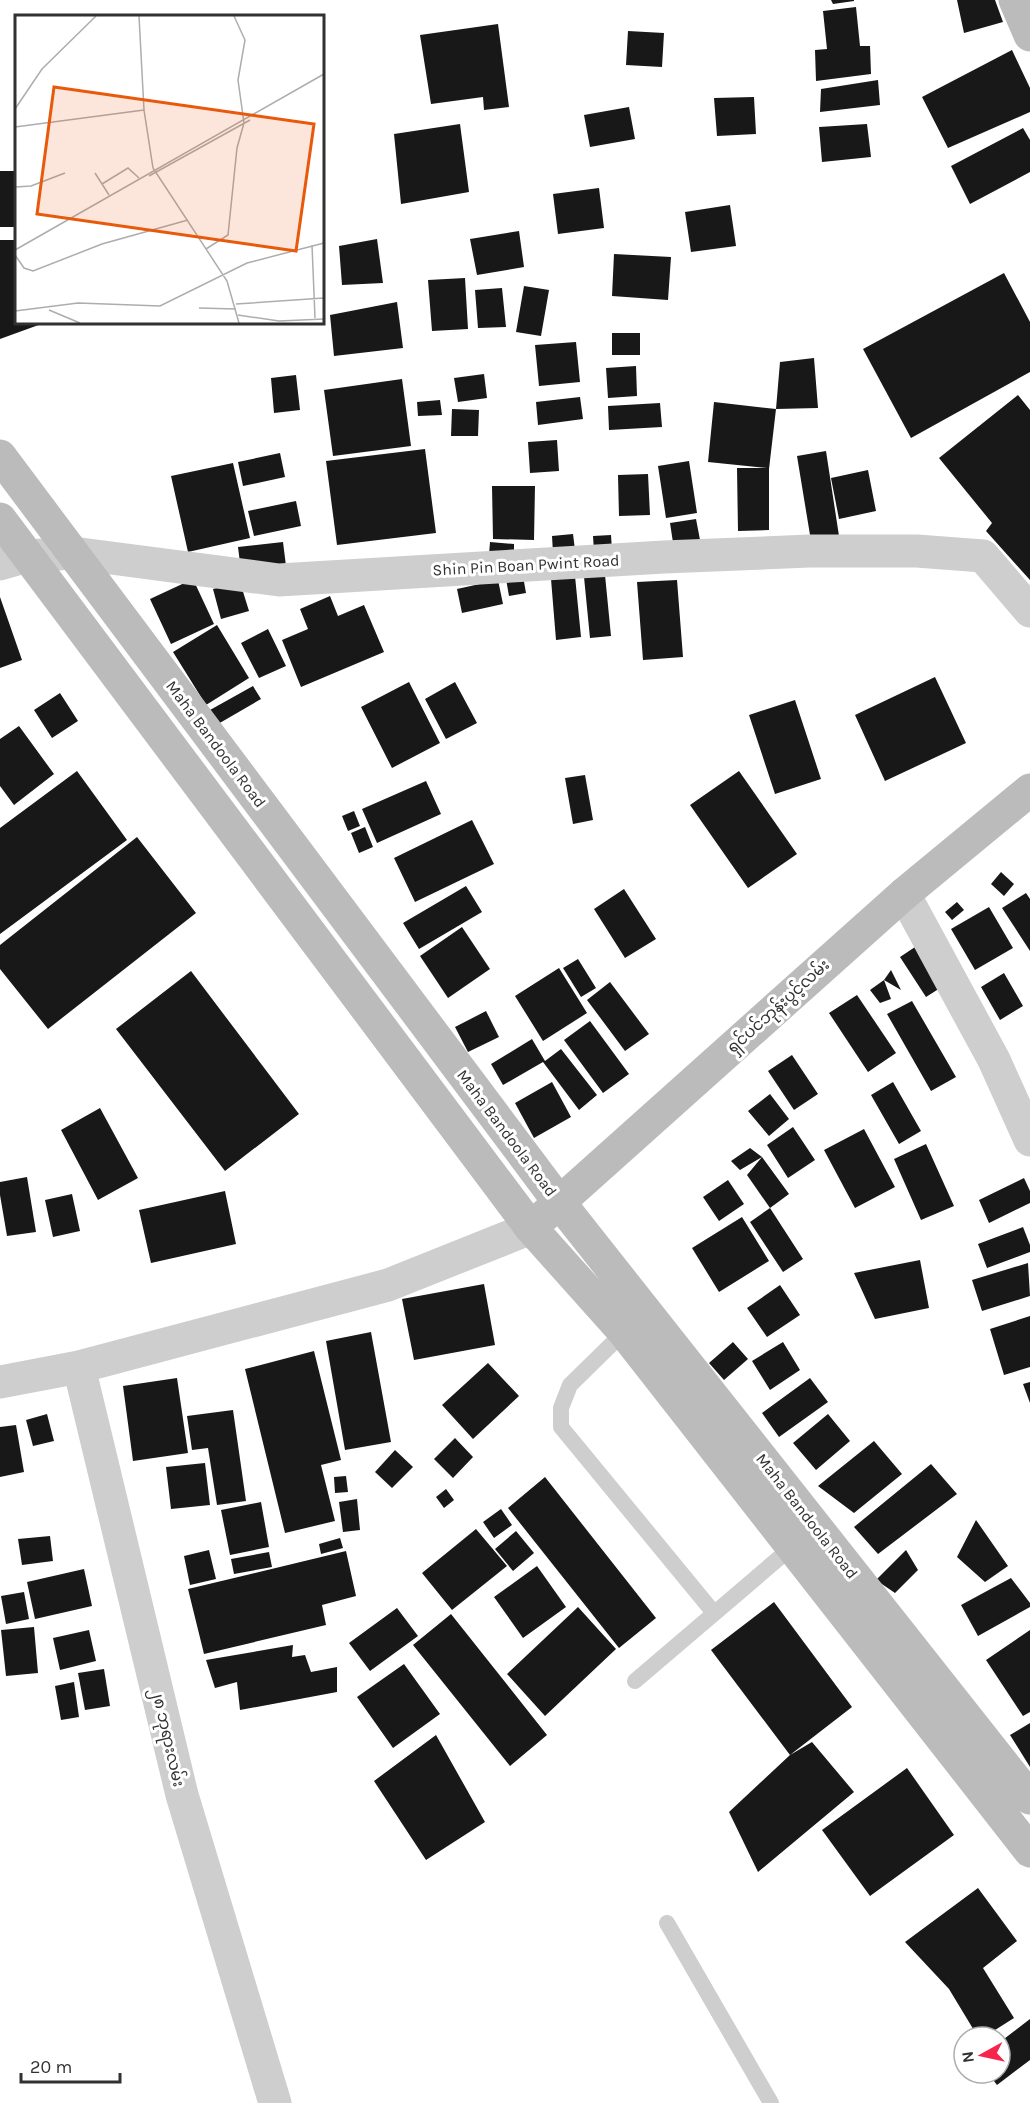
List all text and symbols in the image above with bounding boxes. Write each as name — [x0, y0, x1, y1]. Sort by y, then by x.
inset map — [15, 15, 324, 324]
street label: Shin Pin Boan Pwint Road — [432, 551, 620, 579]
street label: Maha Bandoola Road — [162, 677, 270, 811]
street label: ရှင်ပင်ဘုန်းပွင့်လမ်း — [722, 954, 836, 1061]
street label: Maha Bandoola Road — [453, 1066, 561, 1200]
street label: Maha Bandoola Road — [752, 1450, 862, 1582]
street label: ၂၈ ဘုရားလမ်း — [142, 1685, 191, 1790]
north arrow — [952, 2025, 1012, 2085]
scale bar — [21, 2046, 120, 2084]
text: N — [957, 2050, 978, 2064]
text: 20 m — [30, 2056, 72, 2078]

